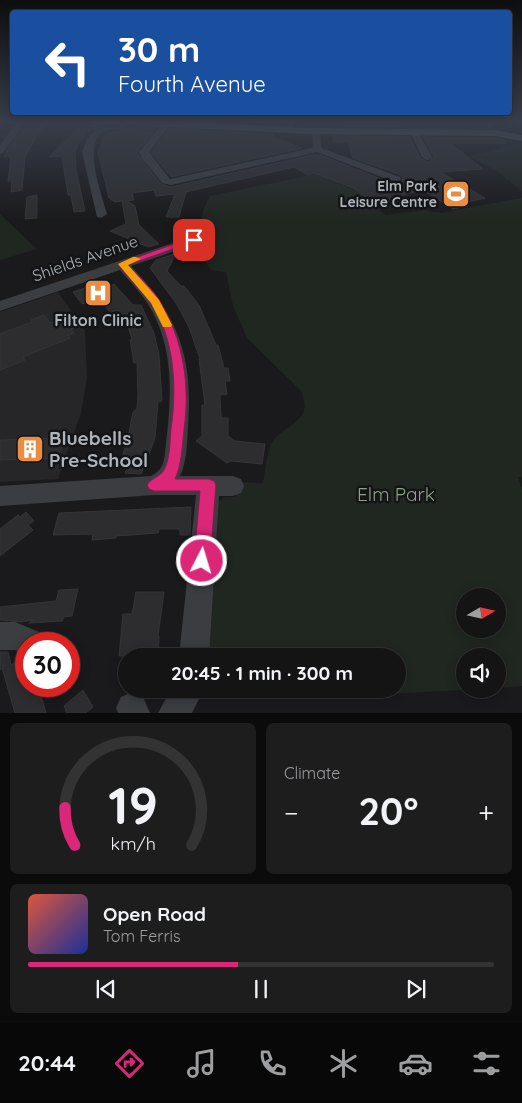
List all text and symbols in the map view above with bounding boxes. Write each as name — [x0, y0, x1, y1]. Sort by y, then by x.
text: 30 m — [118, 27, 200, 71]
icon: left — [35, 30, 100, 95]
text: Fourth Avenue — [118, 70, 266, 98]
place label: Elm Park Leisure Centre — [340, 177, 437, 211]
sports icon: Elm Park Leisure Centre — [441, 179, 471, 209]
pin — [173, 219, 215, 261]
icon: arrive — [180, 226, 208, 254]
street label: Shields Avenue — [30, 231, 140, 285]
hospital icon: Filton Clinic — [83, 278, 113, 308]
place label: Filton Clinic — [54, 310, 142, 330]
place label: Bluebells Pre-School — [49, 426, 148, 472]
building icon: Bluebells Pre-School — [15, 434, 45, 464]
park label: Elm Park — [357, 482, 435, 506]
position arrow — [175, 534, 227, 586]
north arrow — [456, 588, 506, 638]
map controls — [456, 588, 506, 698]
speed limit sign: 30 — [15, 632, 80, 697]
button: sound — [456, 648, 506, 698]
text: 20:45 · 1 min · 300 m — [171, 661, 353, 685]
text: Climate — [284, 763, 340, 783]
text: 19 — [108, 772, 158, 837]
text: 20° — [358, 787, 418, 835]
text: − — [284, 795, 299, 830]
text: + — [478, 795, 494, 830]
text: km/h — [110, 832, 156, 854]
text: Open Road — [103, 902, 206, 926]
text: Tom Ferris — [103, 926, 180, 946]
icon: previous — [92, 975, 120, 1003]
icon: pause — [247, 975, 275, 1003]
icon: next — [402, 975, 430, 1003]
icon: directions — [112, 1046, 147, 1081]
icon: music — [184, 1046, 219, 1081]
icon: phone — [255, 1046, 290, 1081]
icon: climate — [326, 1046, 361, 1081]
icon: car — [398, 1046, 433, 1081]
icon: filters — [469, 1046, 504, 1081]
text: 20:44 — [18, 1049, 76, 1077]

